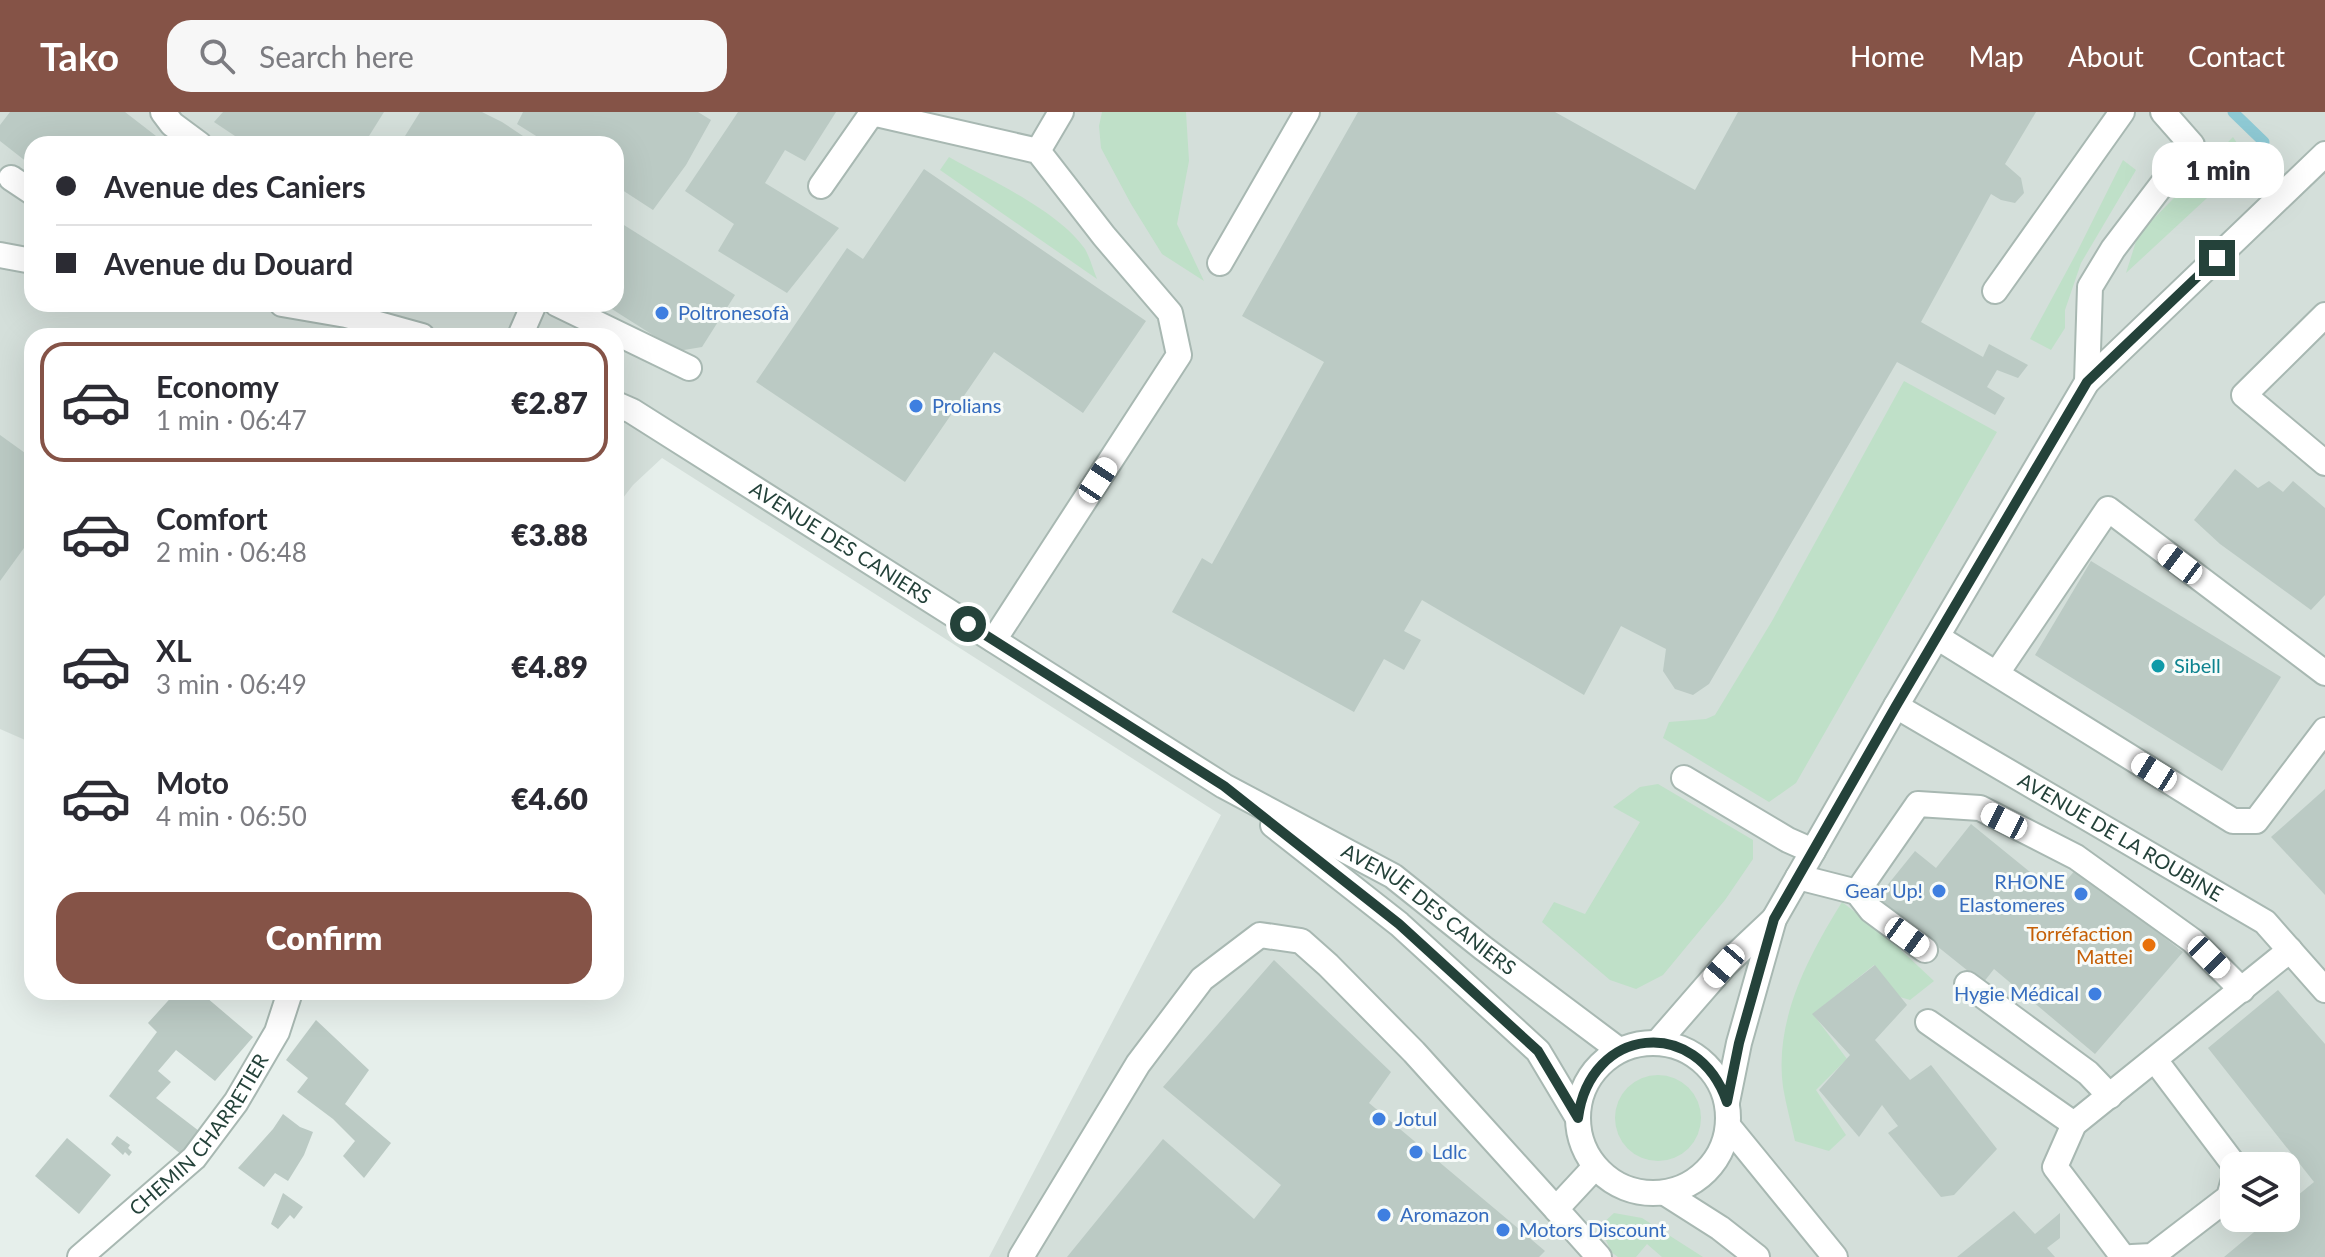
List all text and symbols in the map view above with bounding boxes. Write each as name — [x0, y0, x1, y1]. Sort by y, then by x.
search box — [167, 20, 727, 92]
text: Tako — [40, 33, 119, 79]
icon: search — [195, 34, 239, 78]
text: Search here — [259, 38, 414, 74]
text: Home — [1850, 39, 1925, 73]
text: Map — [1969, 39, 2024, 73]
text: About — [2068, 39, 2144, 73]
text: Contact — [2188, 39, 2285, 73]
callout: 1 min — [2151, 142, 2283, 198]
text: 1 min — [2186, 154, 2250, 186]
text: Avenue des Caniers — [104, 168, 366, 204]
route end — [2199, 240, 2235, 276]
text: Avenue du Douard — [104, 245, 353, 281]
place label: Poltronesofà — [678, 300, 789, 324]
marker: Poltronesofà — [653, 304, 671, 322]
icon: car — [60, 366, 132, 438]
text: Economy — [156, 368, 279, 404]
text: €2.87 — [511, 384, 588, 420]
place label: Prolians — [932, 393, 1001, 417]
marker: Prolians — [907, 397, 925, 415]
text: 1 min · 06:47 — [156, 404, 307, 436]
car — [1075, 453, 1121, 507]
street label: AVENUE DES CANIERS — [746, 476, 936, 608]
icon: car — [60, 498, 132, 570]
text: Comfort — [156, 500, 268, 536]
text: €3.88 — [511, 516, 588, 552]
text: 2 min · 06:48 — [156, 536, 307, 568]
car — [2154, 540, 2206, 588]
route start — [950, 606, 986, 642]
icon: car — [60, 630, 132, 702]
text: XL — [156, 632, 192, 668]
text: €4.89 — [511, 648, 588, 684]
place label: Sibell — [2174, 653, 2221, 677]
marker: Sibell — [2149, 657, 2167, 675]
text: 3 min · 06:49 — [156, 668, 307, 700]
car — [2127, 749, 2181, 795]
icon: car — [60, 762, 132, 834]
text: Moto — [156, 764, 229, 800]
street label: AVENUE DE LA ROUBINE — [2014, 767, 2227, 906]
text: €4.60 — [511, 780, 588, 816]
car — [1977, 799, 2031, 843]
text: 4 min · 06:50 — [156, 800, 307, 832]
street label: AVENUE DES CANIERS — [1338, 838, 1521, 980]
place label: RHONE Elastomeres — [1959, 869, 2065, 916]
place label: Gear Up! — [1845, 878, 1923, 902]
marker: Gear Up! — [1930, 882, 1948, 900]
marker: RHONE Elastomeres — [2072, 885, 2090, 903]
button: Confirm — [56, 892, 592, 984]
car — [1881, 913, 1933, 961]
place label: Torréfaction Mattei — [2026, 921, 2133, 968]
car — [2184, 932, 2234, 982]
marker: Torréfaction Mattei — [2140, 936, 2158, 954]
car — [1699, 940, 1749, 992]
place label: Hygie Médical — [1954, 981, 2079, 1005]
marker: Hygie Médical — [2086, 985, 2104, 1003]
street label: CHEMIN CHARRETIER — [124, 1049, 273, 1220]
place label: Jotul — [1395, 1106, 1437, 1130]
marker: Jotul — [1370, 1110, 1388, 1128]
place label: Ldlc — [1432, 1139, 1468, 1163]
marker: Ldlc — [1407, 1143, 1425, 1161]
map controls — [2220, 1152, 2300, 1232]
button: layers — [2220, 1152, 2300, 1232]
place label: Aromazon — [1400, 1202, 1489, 1226]
marker: Aromazon — [1375, 1206, 1393, 1224]
place label: Motors Discount — [1519, 1217, 1666, 1241]
marker: Motors Discount — [1494, 1221, 1512, 1239]

